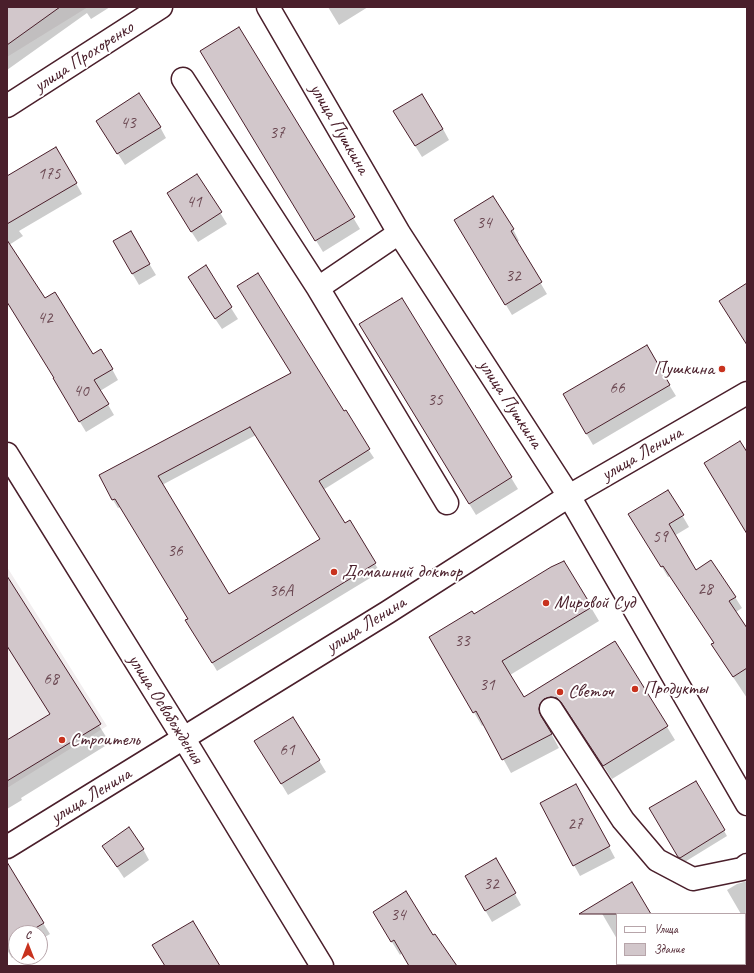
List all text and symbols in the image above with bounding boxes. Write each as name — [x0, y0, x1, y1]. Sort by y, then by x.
street label: улица Прохоренко — [30, 16, 138, 98]
street label: улица Пушкина — [304, 79, 374, 179]
house number: 43 — [120, 114, 136, 134]
house number: 37 — [269, 124, 285, 144]
house number: 175 — [38, 165, 60, 185]
house number: 41 — [186, 193, 202, 213]
house number: 34 — [476, 214, 492, 234]
house number: 32 — [505, 267, 521, 287]
house number: 42 — [37, 309, 53, 329]
street label: улица Пушкина — [473, 355, 547, 453]
place label: Пушкина — [654, 358, 714, 380]
marker: Пушкина — [717, 364, 727, 374]
house number: 66 — [609, 379, 625, 399]
house number: 40 — [73, 382, 89, 402]
house number: 35 — [427, 391, 443, 411]
street label: улица Ленина — [597, 422, 687, 486]
house number: 59 — [652, 528, 668, 548]
house number: 36 — [167, 542, 183, 562]
place label: Домашний доктор — [342, 561, 462, 583]
marker: Домашний доктор — [329, 567, 339, 577]
house number: 28 — [697, 580, 713, 600]
house number: 36А — [269, 582, 293, 602]
street label: улица Ленина — [322, 591, 410, 659]
place label: Мировой Суд — [554, 592, 635, 614]
marker: Мировой Суд — [541, 598, 551, 608]
house number: 33 — [454, 632, 470, 652]
street label: улица Освобождения — [122, 650, 208, 768]
house number: 68 — [43, 670, 59, 690]
house number: 31 — [479, 676, 495, 696]
place label: Продукты — [643, 678, 708, 700]
place label: Светоч — [568, 681, 613, 703]
marker: Продукты — [630, 684, 640, 694]
marker: Светоч — [555, 687, 565, 697]
place label: Строитель — [70, 729, 140, 751]
marker: Строитель — [57, 735, 67, 745]
house number: 61 — [279, 741, 295, 761]
street label: улица Ленина — [47, 763, 135, 829]
house number: 27 — [567, 815, 583, 835]
house number: 32 — [483, 875, 499, 895]
house number: 34 — [390, 906, 406, 926]
legend — [616, 913, 746, 965]
text: Улица — [654, 921, 678, 937]
north arrow — [8, 925, 48, 965]
text: С — [25, 927, 31, 941]
text: Здание — [654, 941, 684, 957]

